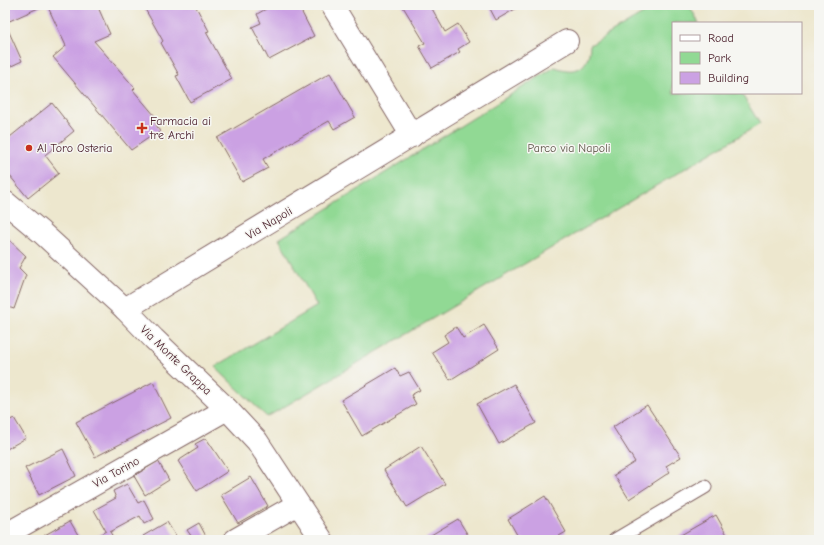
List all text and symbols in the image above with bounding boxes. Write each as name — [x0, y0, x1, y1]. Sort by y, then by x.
legend — [672, 22, 802, 94]
text: Road — [708, 31, 734, 45]
text: Park — [708, 51, 731, 65]
text: Building — [708, 71, 749, 85]
place label: Farmacia ai tre Archi — [149, 114, 211, 142]
marker: Farmacia ai tre Archi — [137, 123, 147, 133]
place label: Al Toro Osteria — [37, 141, 113, 155]
park label: Parco via Napoli — [527, 141, 611, 155]
marker: Al Toro Osteria — [24, 143, 34, 153]
street label: Via Napoli — [243, 204, 295, 242]
street label: Via Monte Grappa — [137, 322, 215, 398]
street label: Via Torino — [90, 453, 142, 491]

